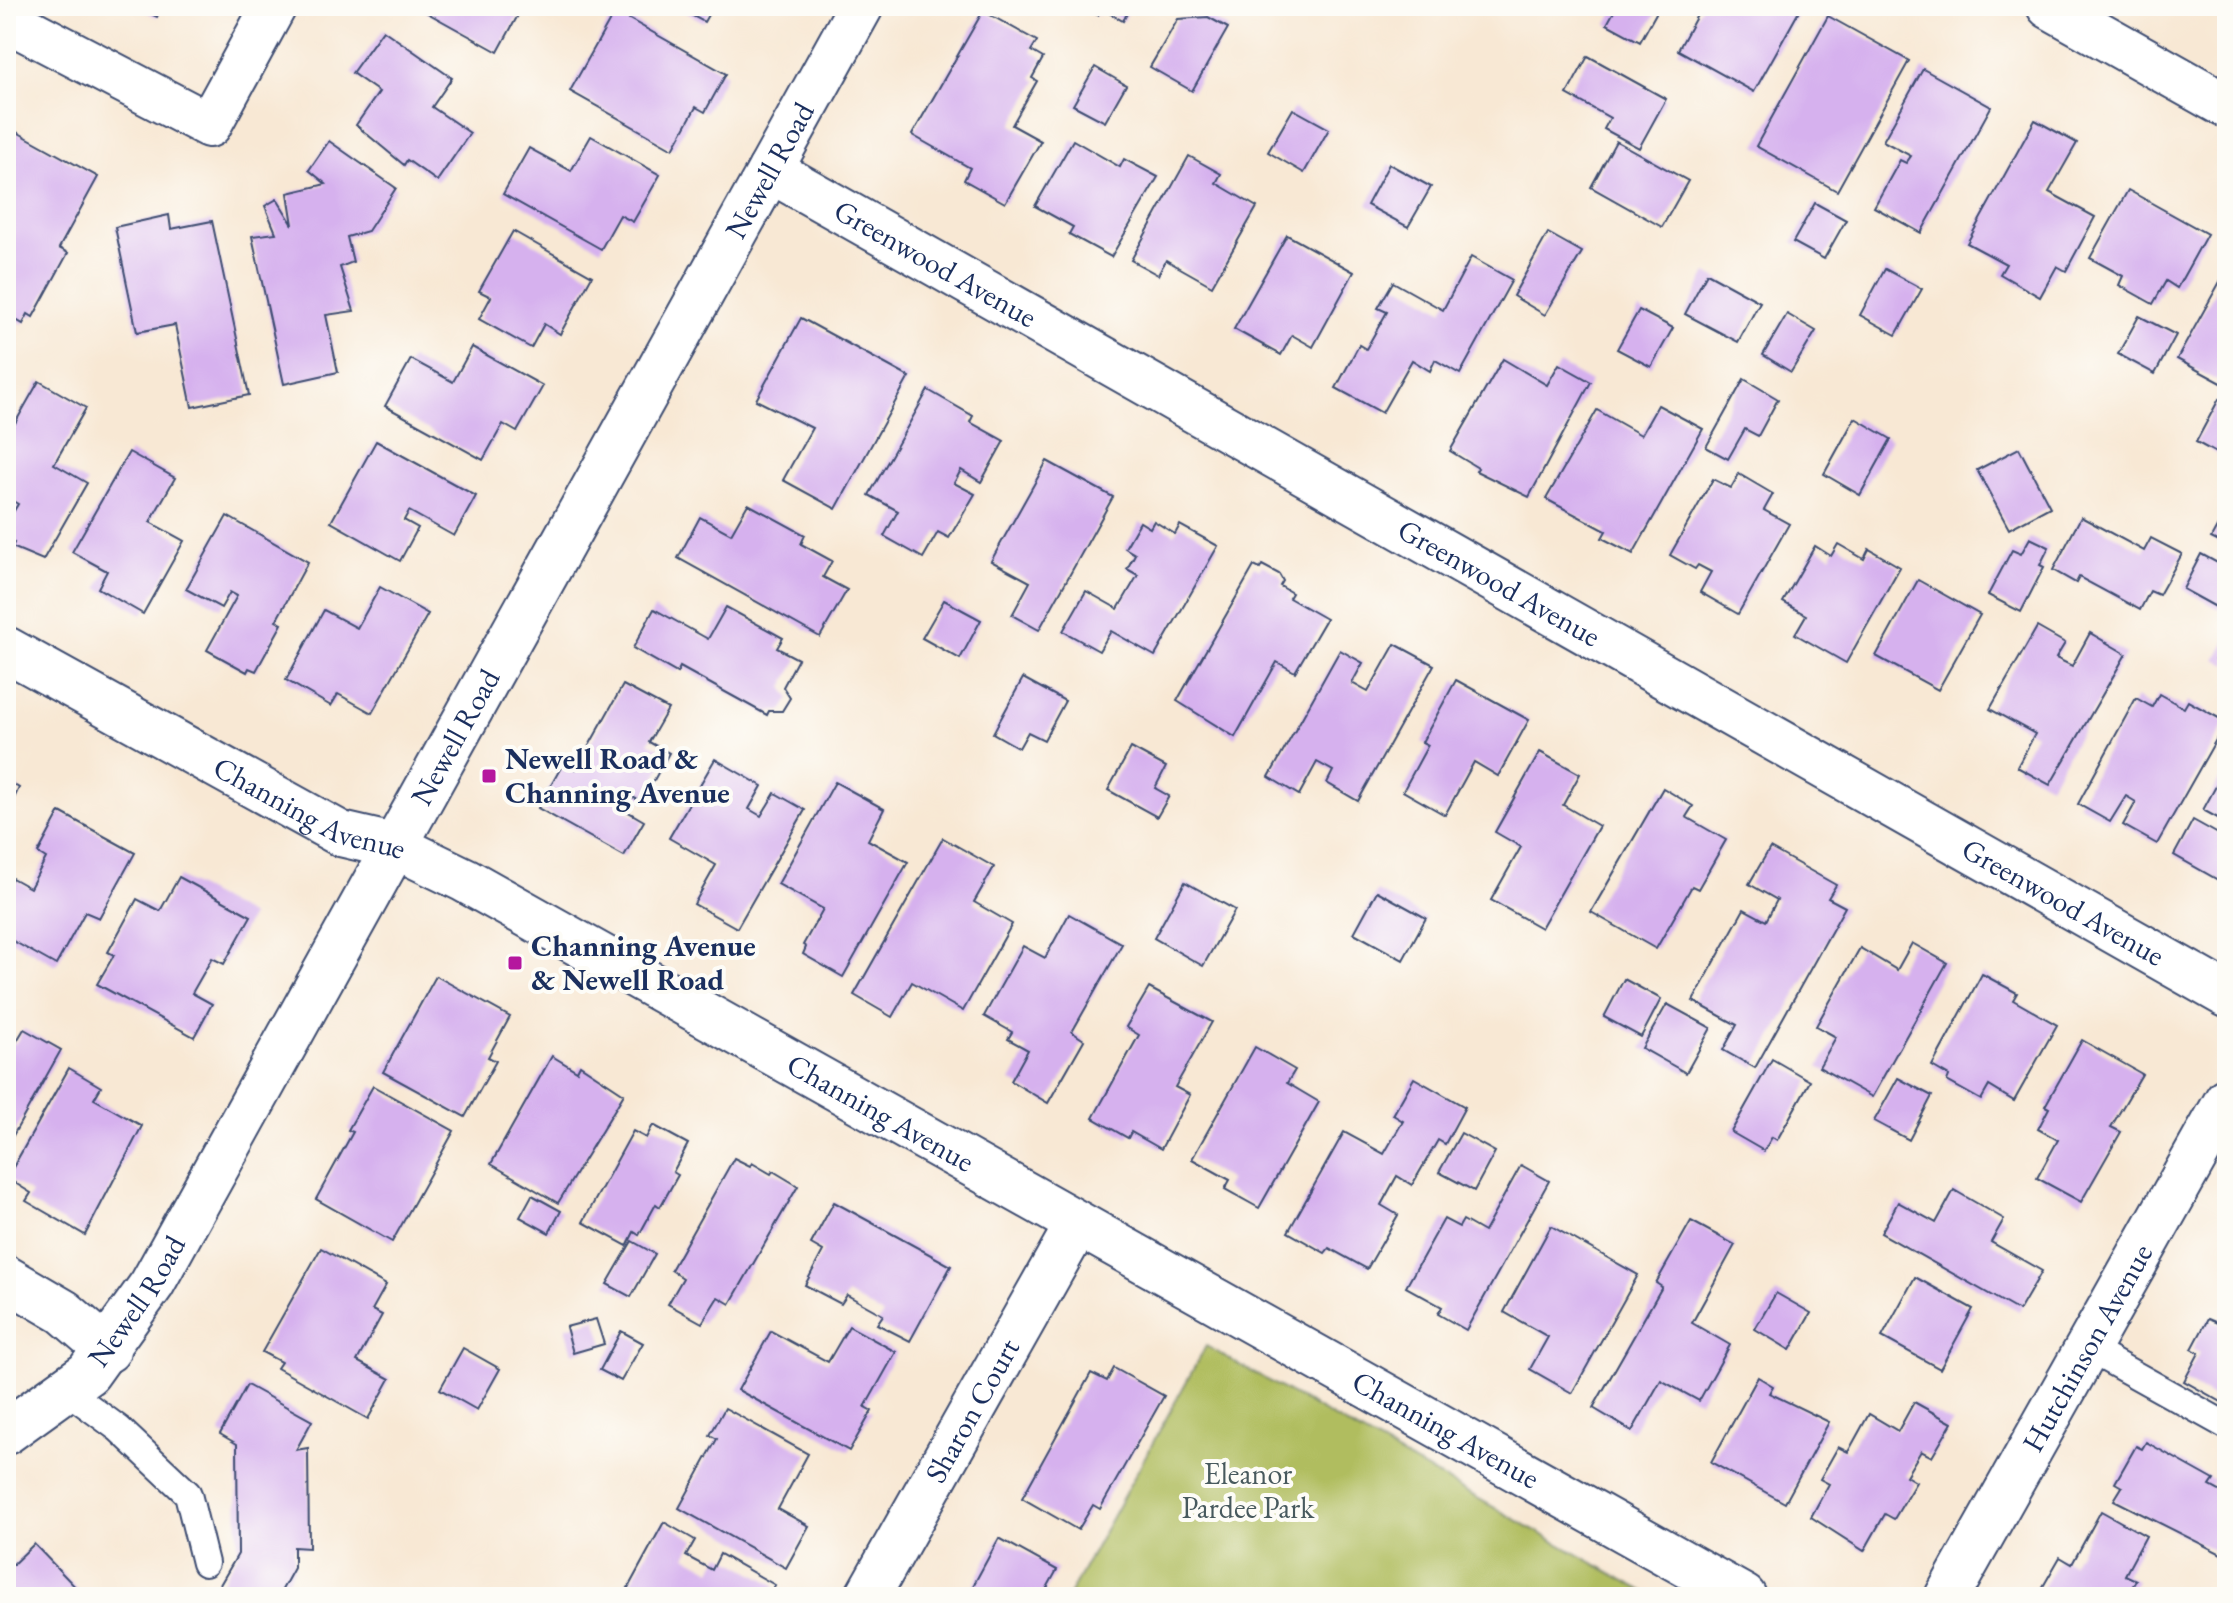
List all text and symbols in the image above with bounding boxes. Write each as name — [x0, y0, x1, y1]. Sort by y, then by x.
street label: Newell Road — [716, 94, 823, 245]
street label: Greenwood Avenue — [827, 190, 1044, 336]
street label: Greenwood Avenue — [1391, 510, 1608, 655]
street label: Newell Road — [401, 661, 509, 812]
place label: Newell Road & Channing Avenue — [505, 739, 730, 812]
street label: Channing Avenue — [207, 747, 413, 868]
marker: Newell Road & Channing Avenue — [480, 767, 498, 785]
street label: Greenwood Avenue — [1955, 829, 2172, 975]
place label: Channing Avenue & Newell Road — [531, 926, 756, 999]
marker: Channing Avenue & Newell Road — [506, 954, 524, 972]
street label: Channing Avenue — [780, 1044, 981, 1181]
street label: Newell Road — [79, 1228, 194, 1374]
street label: Hutchinson Avenue — [2013, 1237, 2161, 1459]
street label: Sharon Court — [916, 1331, 1028, 1489]
street label: Channing Avenue — [1345, 1361, 1547, 1497]
park label: Eleanor Pardee Park — [1182, 1454, 1315, 1527]

